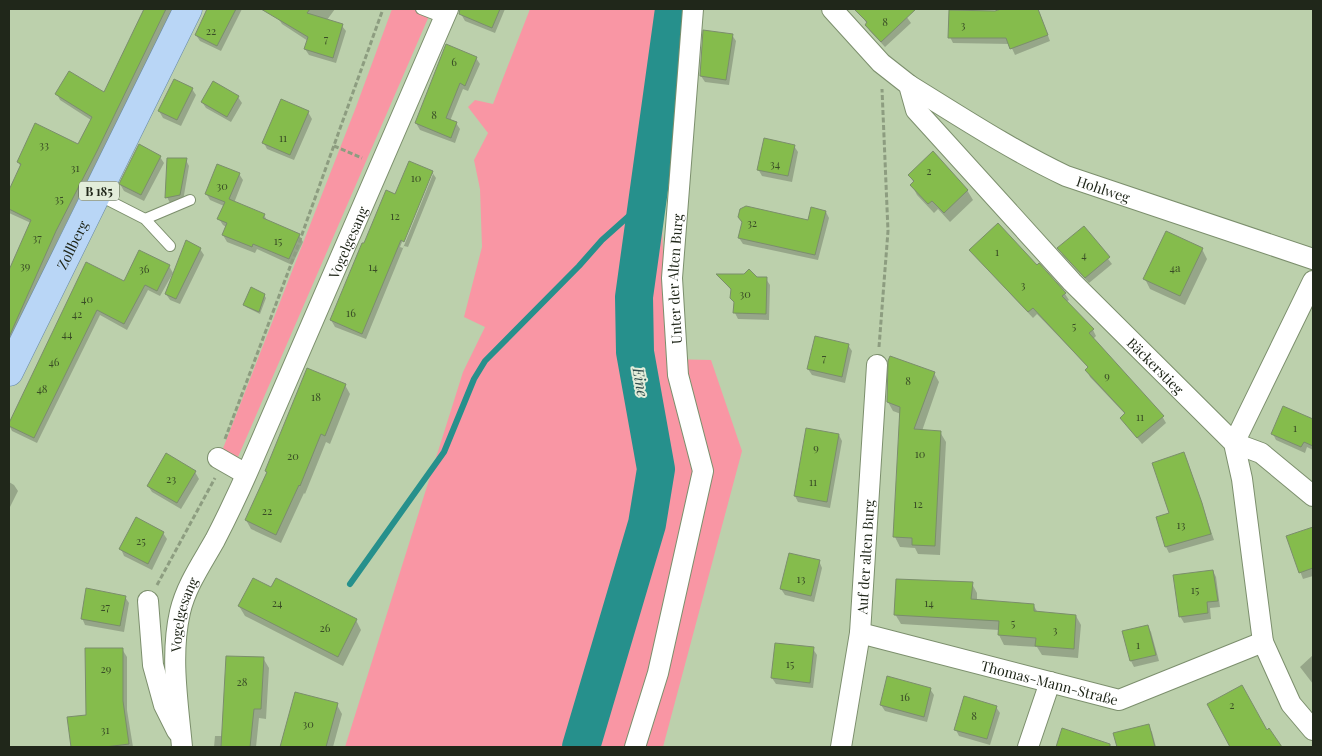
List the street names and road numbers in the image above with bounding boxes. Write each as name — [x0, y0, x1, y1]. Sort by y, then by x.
street label: Hohlweg — [1074, 171, 1133, 207]
road number: B 185 — [79, 182, 119, 200]
street label: Vogelgesang — [323, 202, 372, 282]
street label: Unter der Alten Burg — [662, 212, 687, 345]
street label: Zollberg — [52, 216, 92, 272]
street label: Bäckerstieg — [1123, 333, 1189, 398]
street label: Auf der alten Burg — [852, 498, 878, 616]
street label: Vogelgesang — [166, 573, 202, 653]
street label: Thomas-Mann-Straße — [979, 655, 1120, 709]

